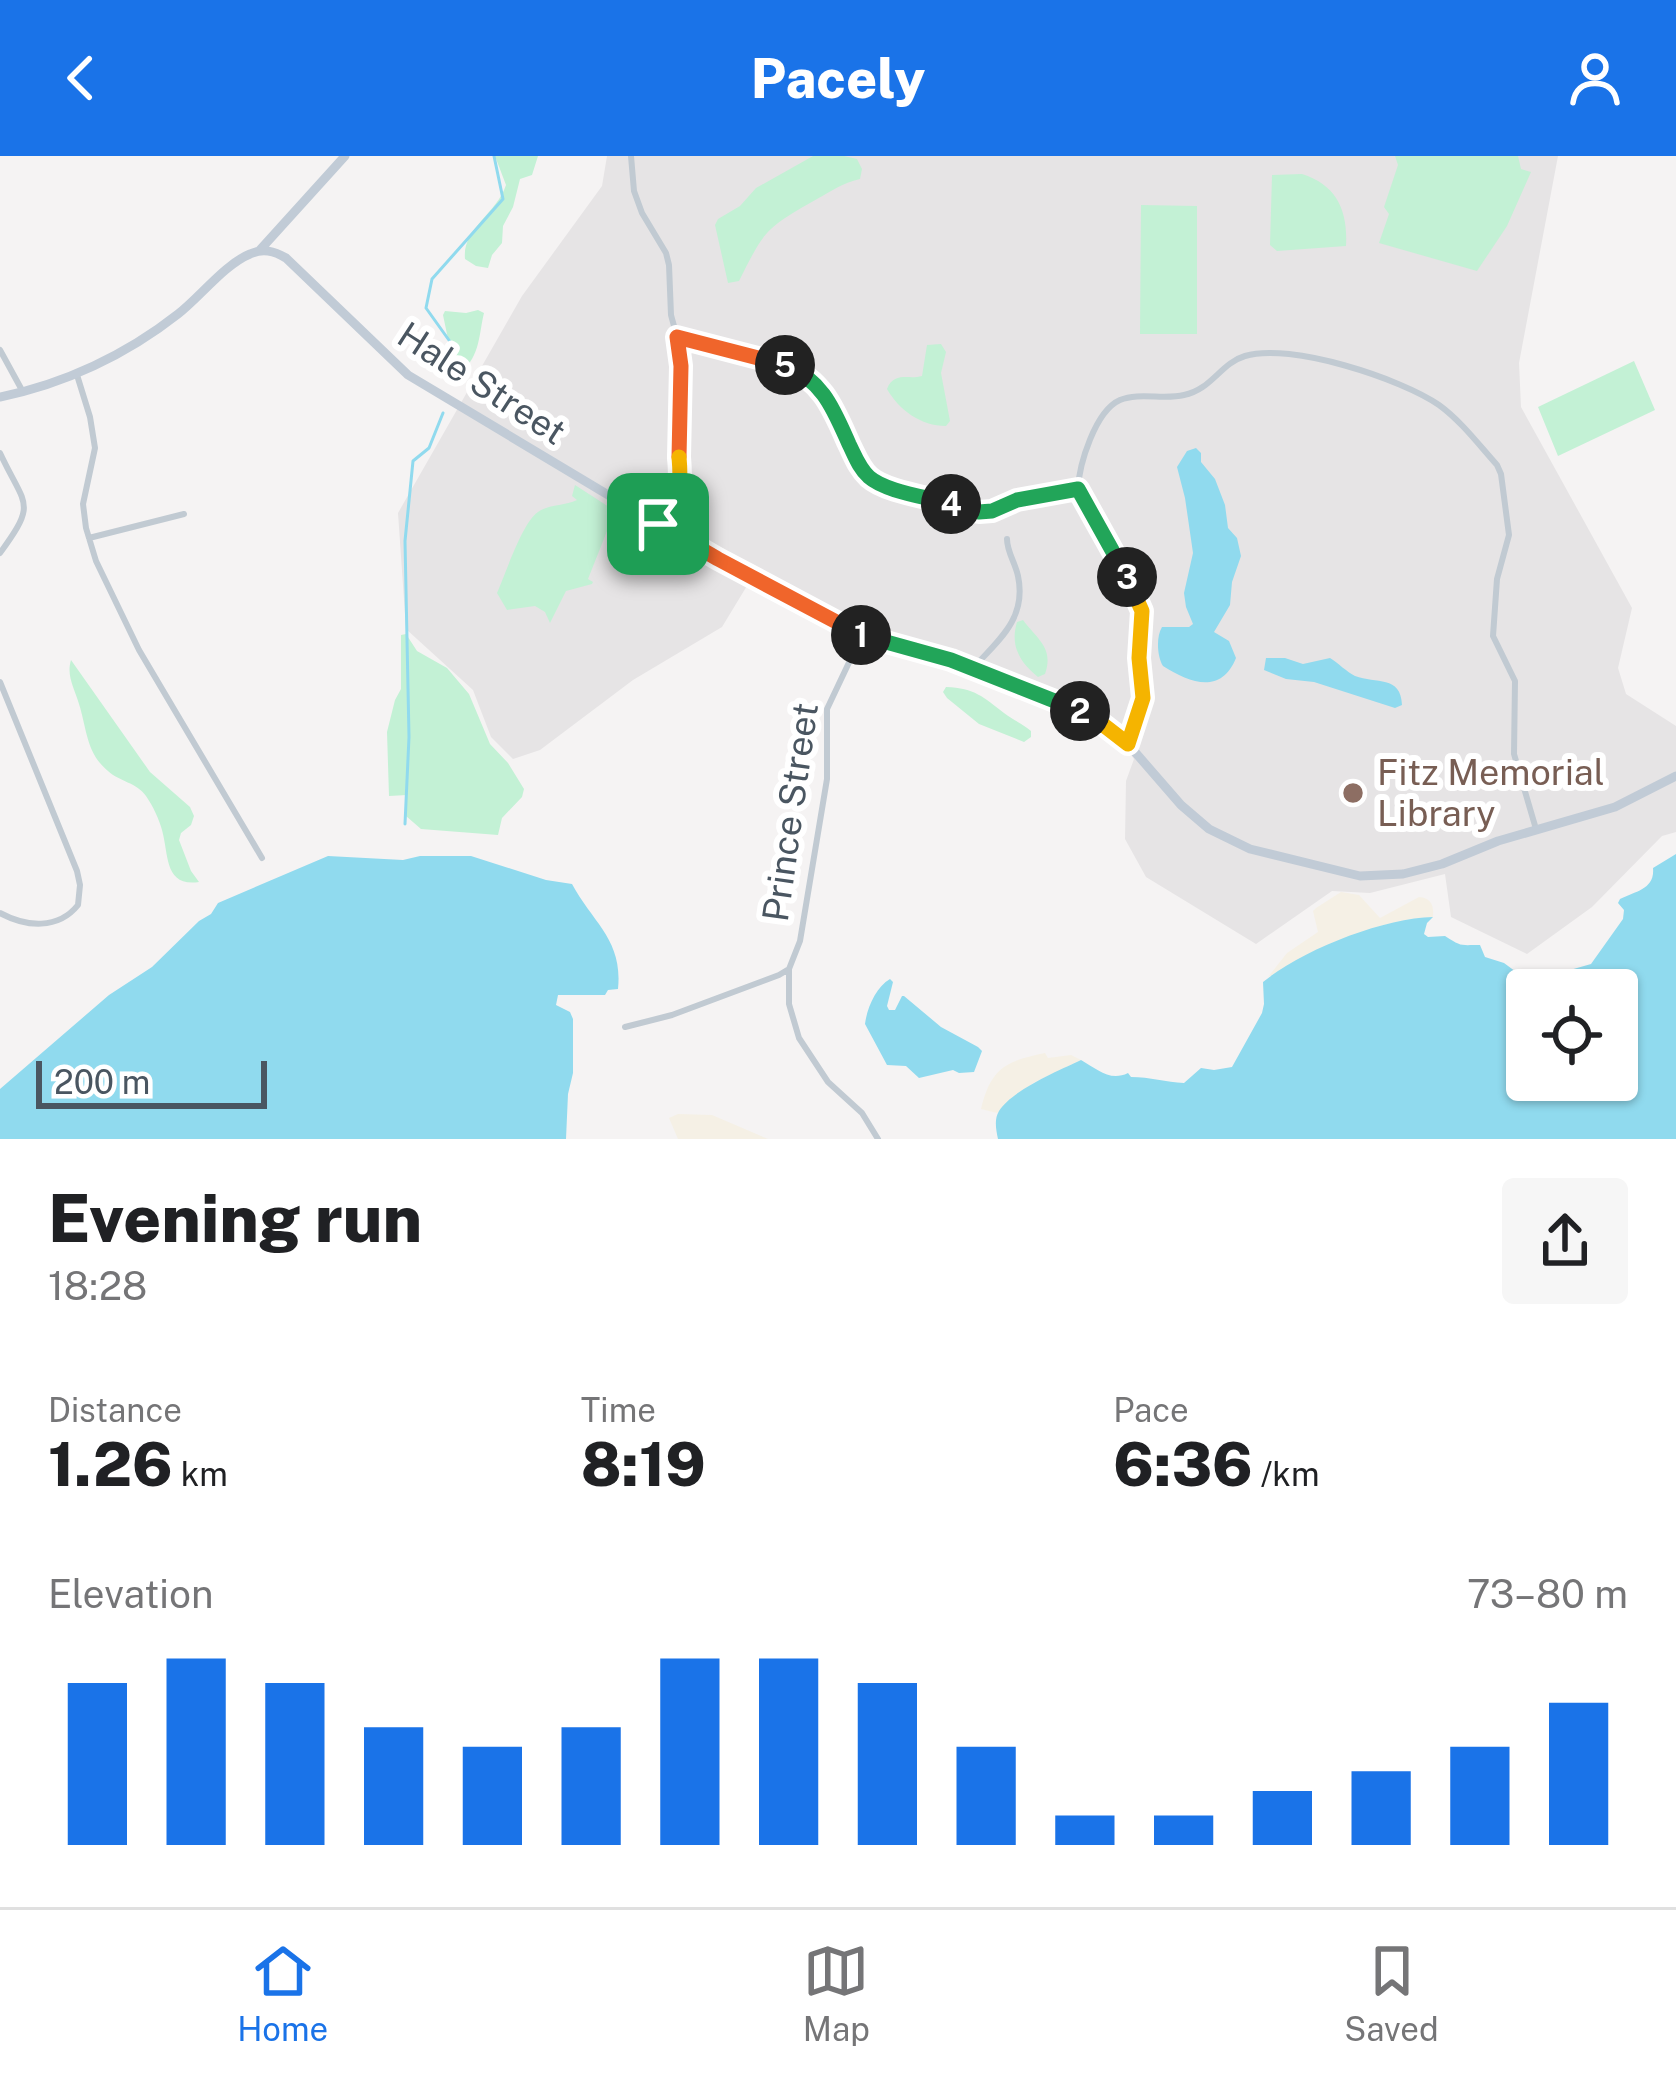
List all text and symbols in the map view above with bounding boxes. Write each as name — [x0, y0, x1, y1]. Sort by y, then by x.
icon: back — [48, 45, 114, 111]
icon: person — [1562, 45, 1628, 111]
text: Pacely — [751, 47, 925, 110]
street label: Hale Street — [390, 313, 574, 453]
pin: 5 — [755, 335, 815, 395]
text: 5 — [774, 346, 796, 384]
pin — [607, 473, 709, 575]
pin: 4 — [921, 474, 981, 534]
text: 4 — [940, 485, 962, 523]
icon: arrive — [625, 491, 691, 557]
pin: 3 — [1097, 547, 1157, 607]
text: 3 — [1116, 558, 1138, 596]
pin: 1 — [831, 605, 891, 665]
text: 1 — [854, 616, 868, 654]
pin: 2 — [1050, 681, 1110, 741]
text: 2 — [1070, 692, 1090, 730]
street label: Prince Street — [754, 700, 826, 924]
place label: Fitz Memorial Library — [1377, 751, 1605, 834]
marker: Fitz Memorial Library — [1340, 780, 1366, 806]
map controls — [1506, 969, 1638, 1101]
button: locate — [1506, 969, 1638, 1101]
scale bar — [36, 1055, 267, 1108]
text: 200 m — [54, 1063, 150, 1101]
button: share — [1502, 1178, 1628, 1304]
text: Evening run — [48, 1179, 422, 1257]
text: 18:28 — [48, 1263, 147, 1309]
text: Distance — [48, 1391, 182, 1429]
text: Time — [581, 1391, 656, 1429]
text: Pace — [1113, 1391, 1189, 1429]
text: 1.26 — [48, 1429, 173, 1500]
text: 8:19 — [581, 1429, 706, 1500]
text: 6:36 — [1113, 1429, 1253, 1500]
text: km — [173, 1455, 228, 1493]
text: /km — [1253, 1455, 1319, 1493]
text: Elevation — [48, 1571, 214, 1617]
text: 73–80 m — [1467, 1571, 1628, 1617]
tab: Home — [237, 1938, 328, 2048]
tab: Map — [803, 1938, 870, 2048]
tab: Saved — [1344, 1938, 1439, 2048]

